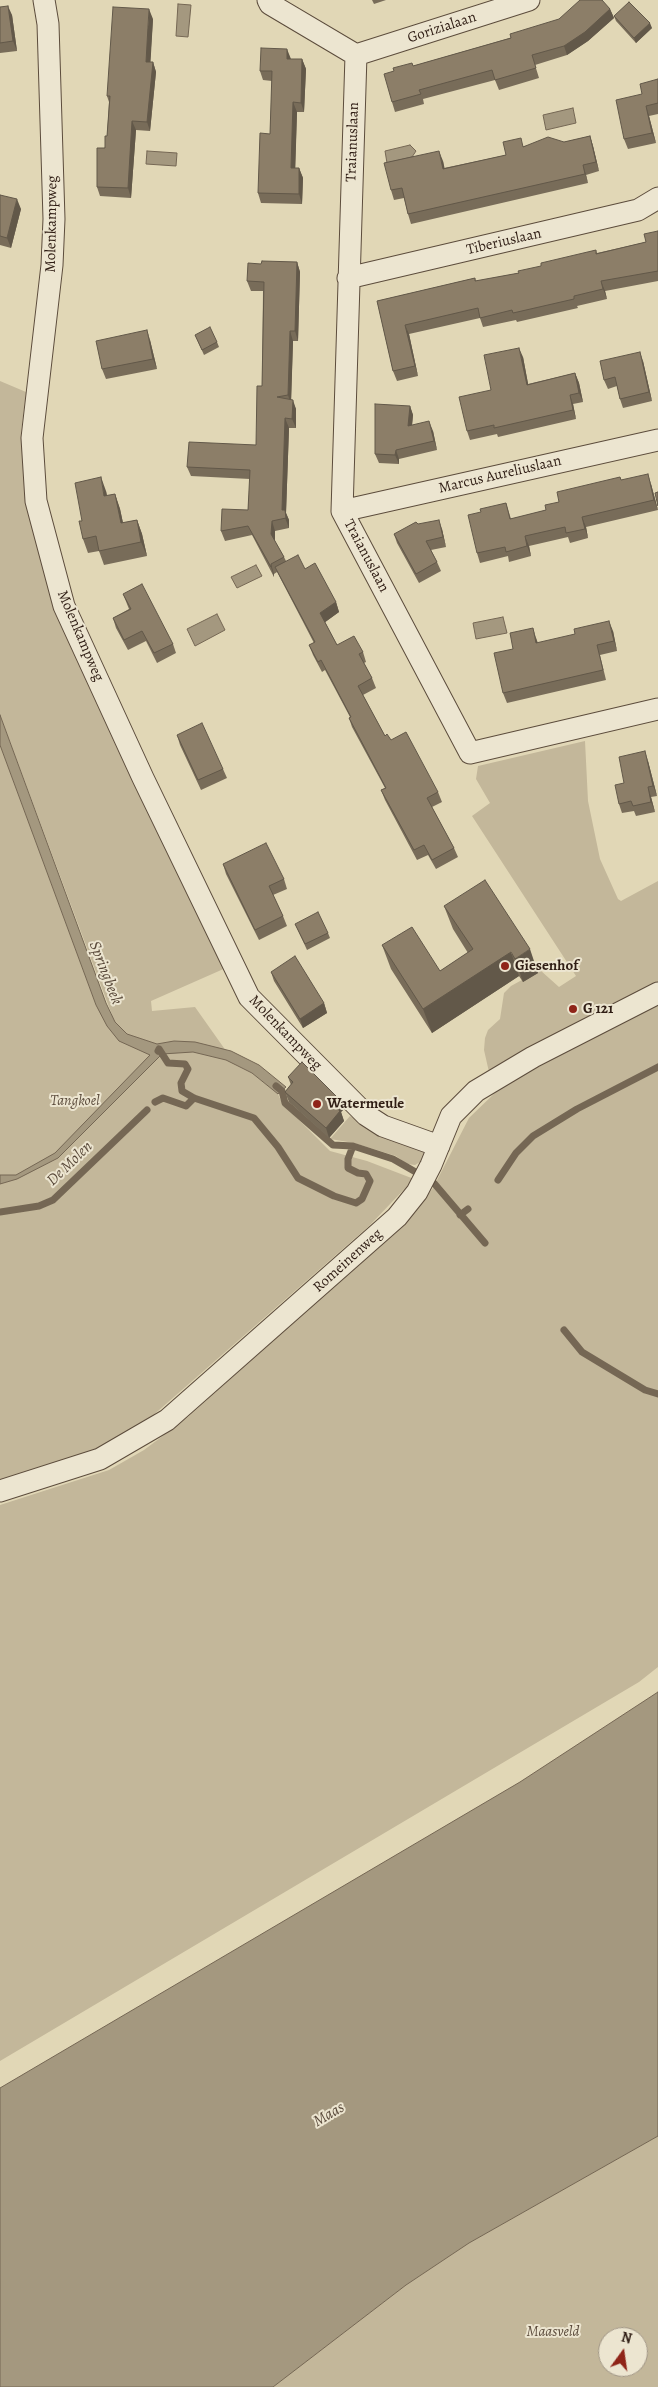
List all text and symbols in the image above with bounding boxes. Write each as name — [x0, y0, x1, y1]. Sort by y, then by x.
street label: Gorizialaan — [405, 8, 479, 48]
street label: Traianuslaan — [343, 102, 363, 182]
street label: Molenkampweg — [42, 175, 62, 273]
street label: Tiberiuslaan — [465, 225, 543, 259]
street label: Marcus Aureliuslaan — [437, 452, 563, 498]
street label: Traianuslaan — [339, 517, 393, 595]
street label: Molenkampweg — [53, 588, 107, 684]
water label: Springbeek — [84, 939, 126, 1007]
place label: Giesenhof — [515, 957, 578, 975]
marker: Giesenhof — [499, 960, 511, 972]
street label: Molenkampweg — [245, 992, 325, 1074]
place label: G 121 — [583, 1000, 613, 1018]
marker: G 121 — [567, 1003, 579, 1015]
park label: Tangkoel — [50, 1092, 100, 1110]
place label: Watermeule — [327, 1095, 404, 1113]
marker: Watermeule — [311, 1098, 323, 1110]
water label: De Molen — [43, 1138, 97, 1190]
street label: Romeinenweg — [310, 1225, 386, 1297]
water label: Maas — [310, 2098, 348, 2132]
park label: Maasveld — [527, 2323, 579, 2341]
north arrow — [598, 2327, 648, 2377]
text: N — [619, 2327, 634, 2348]

